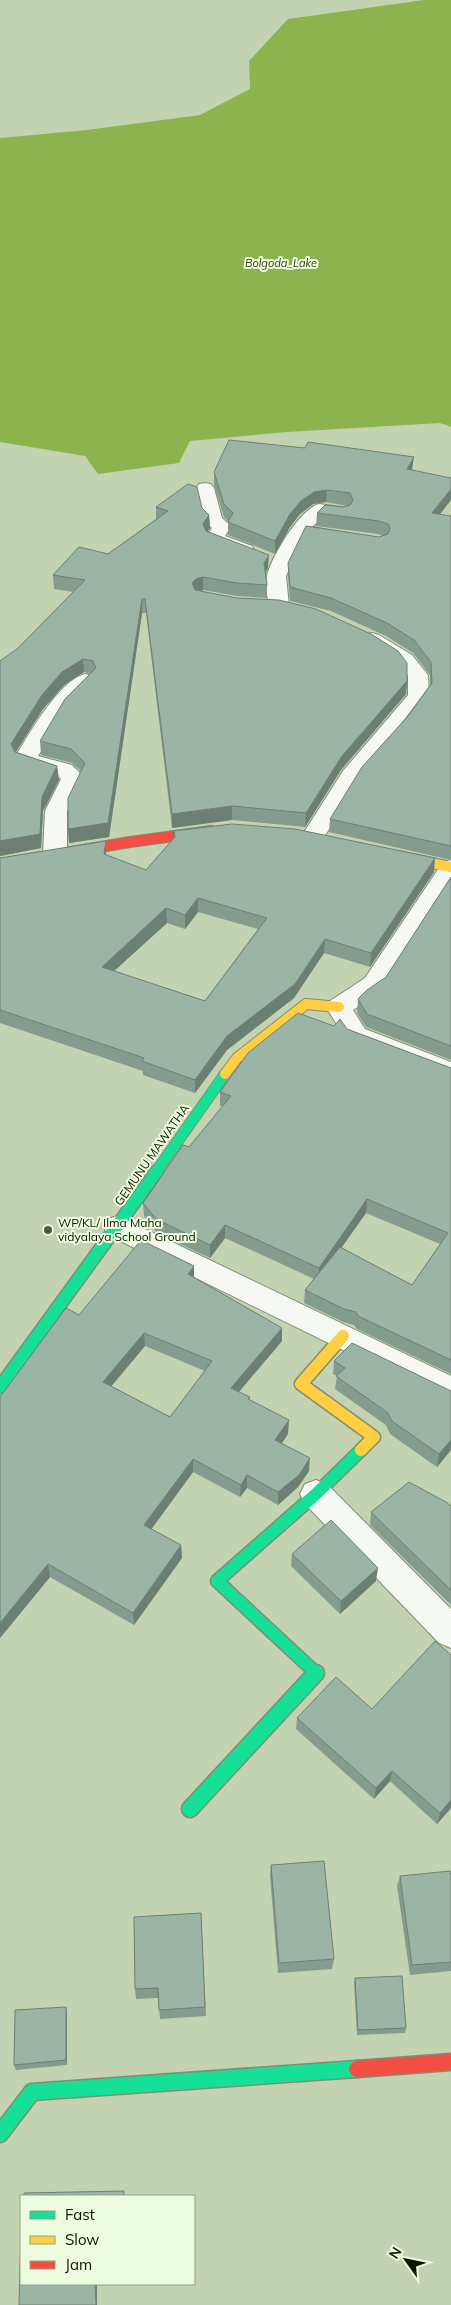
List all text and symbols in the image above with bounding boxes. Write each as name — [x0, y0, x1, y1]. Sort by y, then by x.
water label: Bolgoda_Lake — [245, 256, 317, 270]
street label: GEMUNU MAWATHA — [111, 1101, 192, 1208]
place label: WP/KL/ Ilma Maha vidyalaya School Ground — [58, 1215, 196, 1244]
marker: WP/KL/ Ilma Maha vidyalaya School Ground — [42, 1224, 54, 1236]
legend — [20, 2195, 195, 2285]
text: Fast — [65, 2205, 95, 2224]
text: Slow — [65, 2230, 99, 2249]
north arrow — [381, 2235, 431, 2285]
text: N — [385, 2244, 406, 2262]
text: Jam — [65, 2255, 92, 2274]

